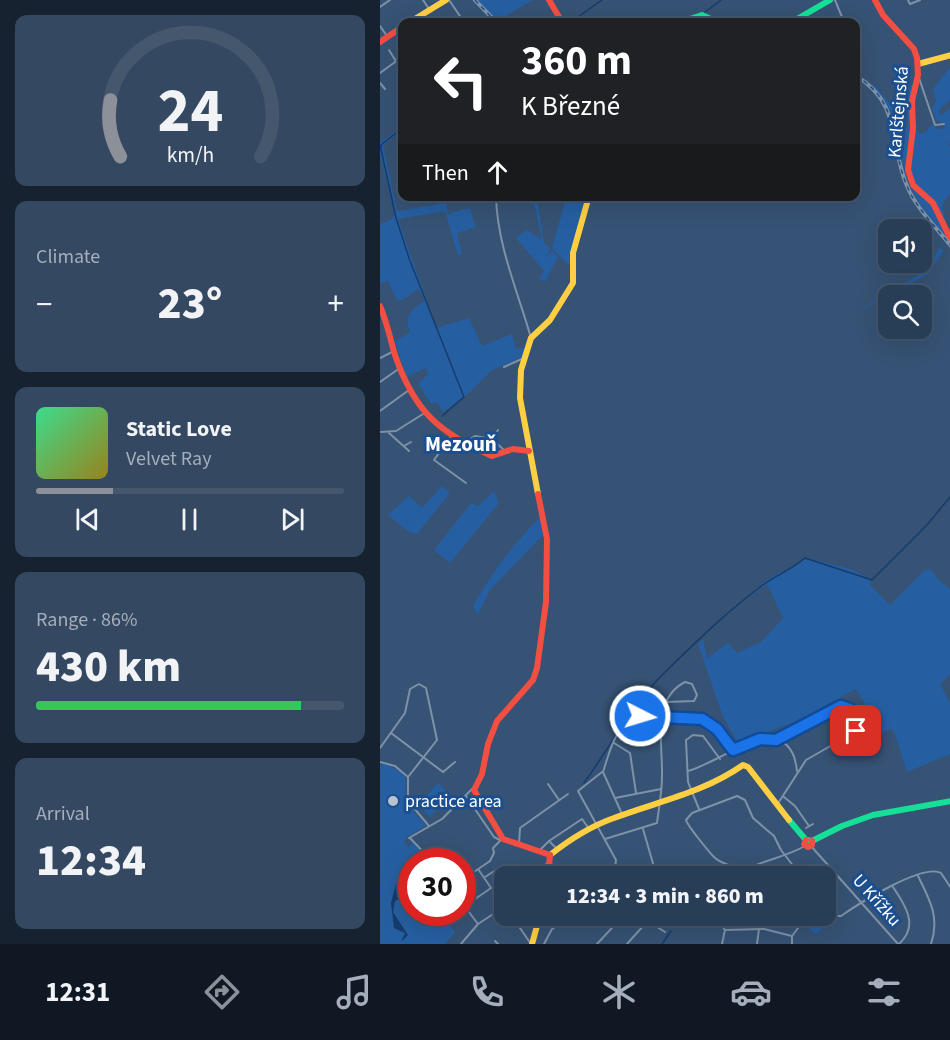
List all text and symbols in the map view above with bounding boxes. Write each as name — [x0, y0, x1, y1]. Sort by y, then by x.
text: 360 m — [521, 31, 632, 91]
icon: left — [422, 42, 500, 120]
street label: Karlštejnská — [882, 65, 915, 159]
text: 24 — [157, 68, 223, 157]
text: K Březné — [521, 87, 620, 126]
text: km/h — [166, 141, 214, 172]
icon: ahead — [481, 156, 514, 189]
text: Then — [422, 157, 469, 189]
map controls — [878, 219, 932, 339]
button: sound — [878, 219, 932, 273]
text: Climate — [36, 243, 100, 271]
text: 23° — [158, 272, 222, 336]
text: − — [36, 281, 52, 328]
text: + — [328, 281, 344, 328]
button: search — [878, 285, 932, 339]
text: Static Love — [126, 413, 232, 445]
district label: Mezouň — [425, 429, 497, 459]
text: Velvet Ray — [126, 445, 212, 473]
icon: previous — [71, 503, 104, 536]
icon: pause — [173, 503, 206, 536]
icon: next — [276, 503, 309, 536]
text: Range · 86% — [36, 606, 137, 634]
text: 430 km — [36, 635, 181, 699]
position arrow — [608, 684, 672, 748]
pin — [830, 705, 881, 756]
icon: arrive — [839, 714, 872, 747]
place label: practice area — [405, 789, 502, 814]
marker: practice area — [386, 794, 400, 808]
text: Arrival — [36, 800, 90, 828]
text: 12:34 — [36, 829, 146, 893]
speed limit sign: 30 — [398, 848, 476, 926]
street label: U Křížku — [846, 869, 907, 932]
text: 12:34 · 3 min · 860 m — [566, 880, 764, 912]
icon: directions — [201, 971, 243, 1013]
icon: music — [333, 971, 375, 1013]
icon: phone — [466, 971, 508, 1013]
icon: climate — [598, 971, 640, 1013]
icon: car — [730, 971, 772, 1013]
icon: filters — [863, 971, 905, 1013]
text: 12:31 — [45, 973, 110, 1012]

